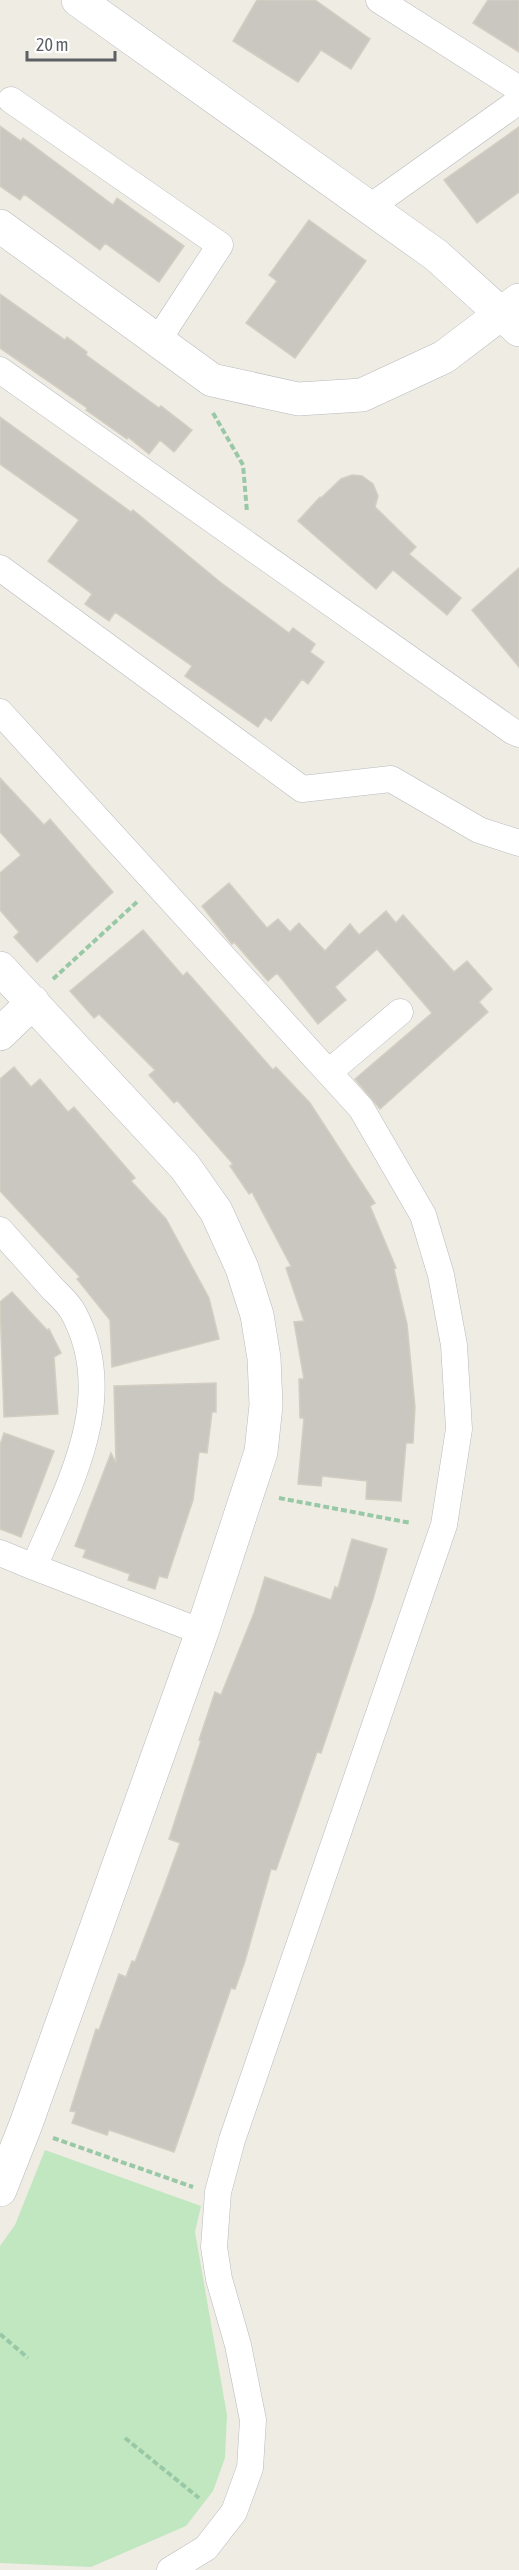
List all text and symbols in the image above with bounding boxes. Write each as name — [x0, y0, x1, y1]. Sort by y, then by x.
scale bar — [27, 24, 116, 62]
text: 20 m — [36, 34, 68, 55]

